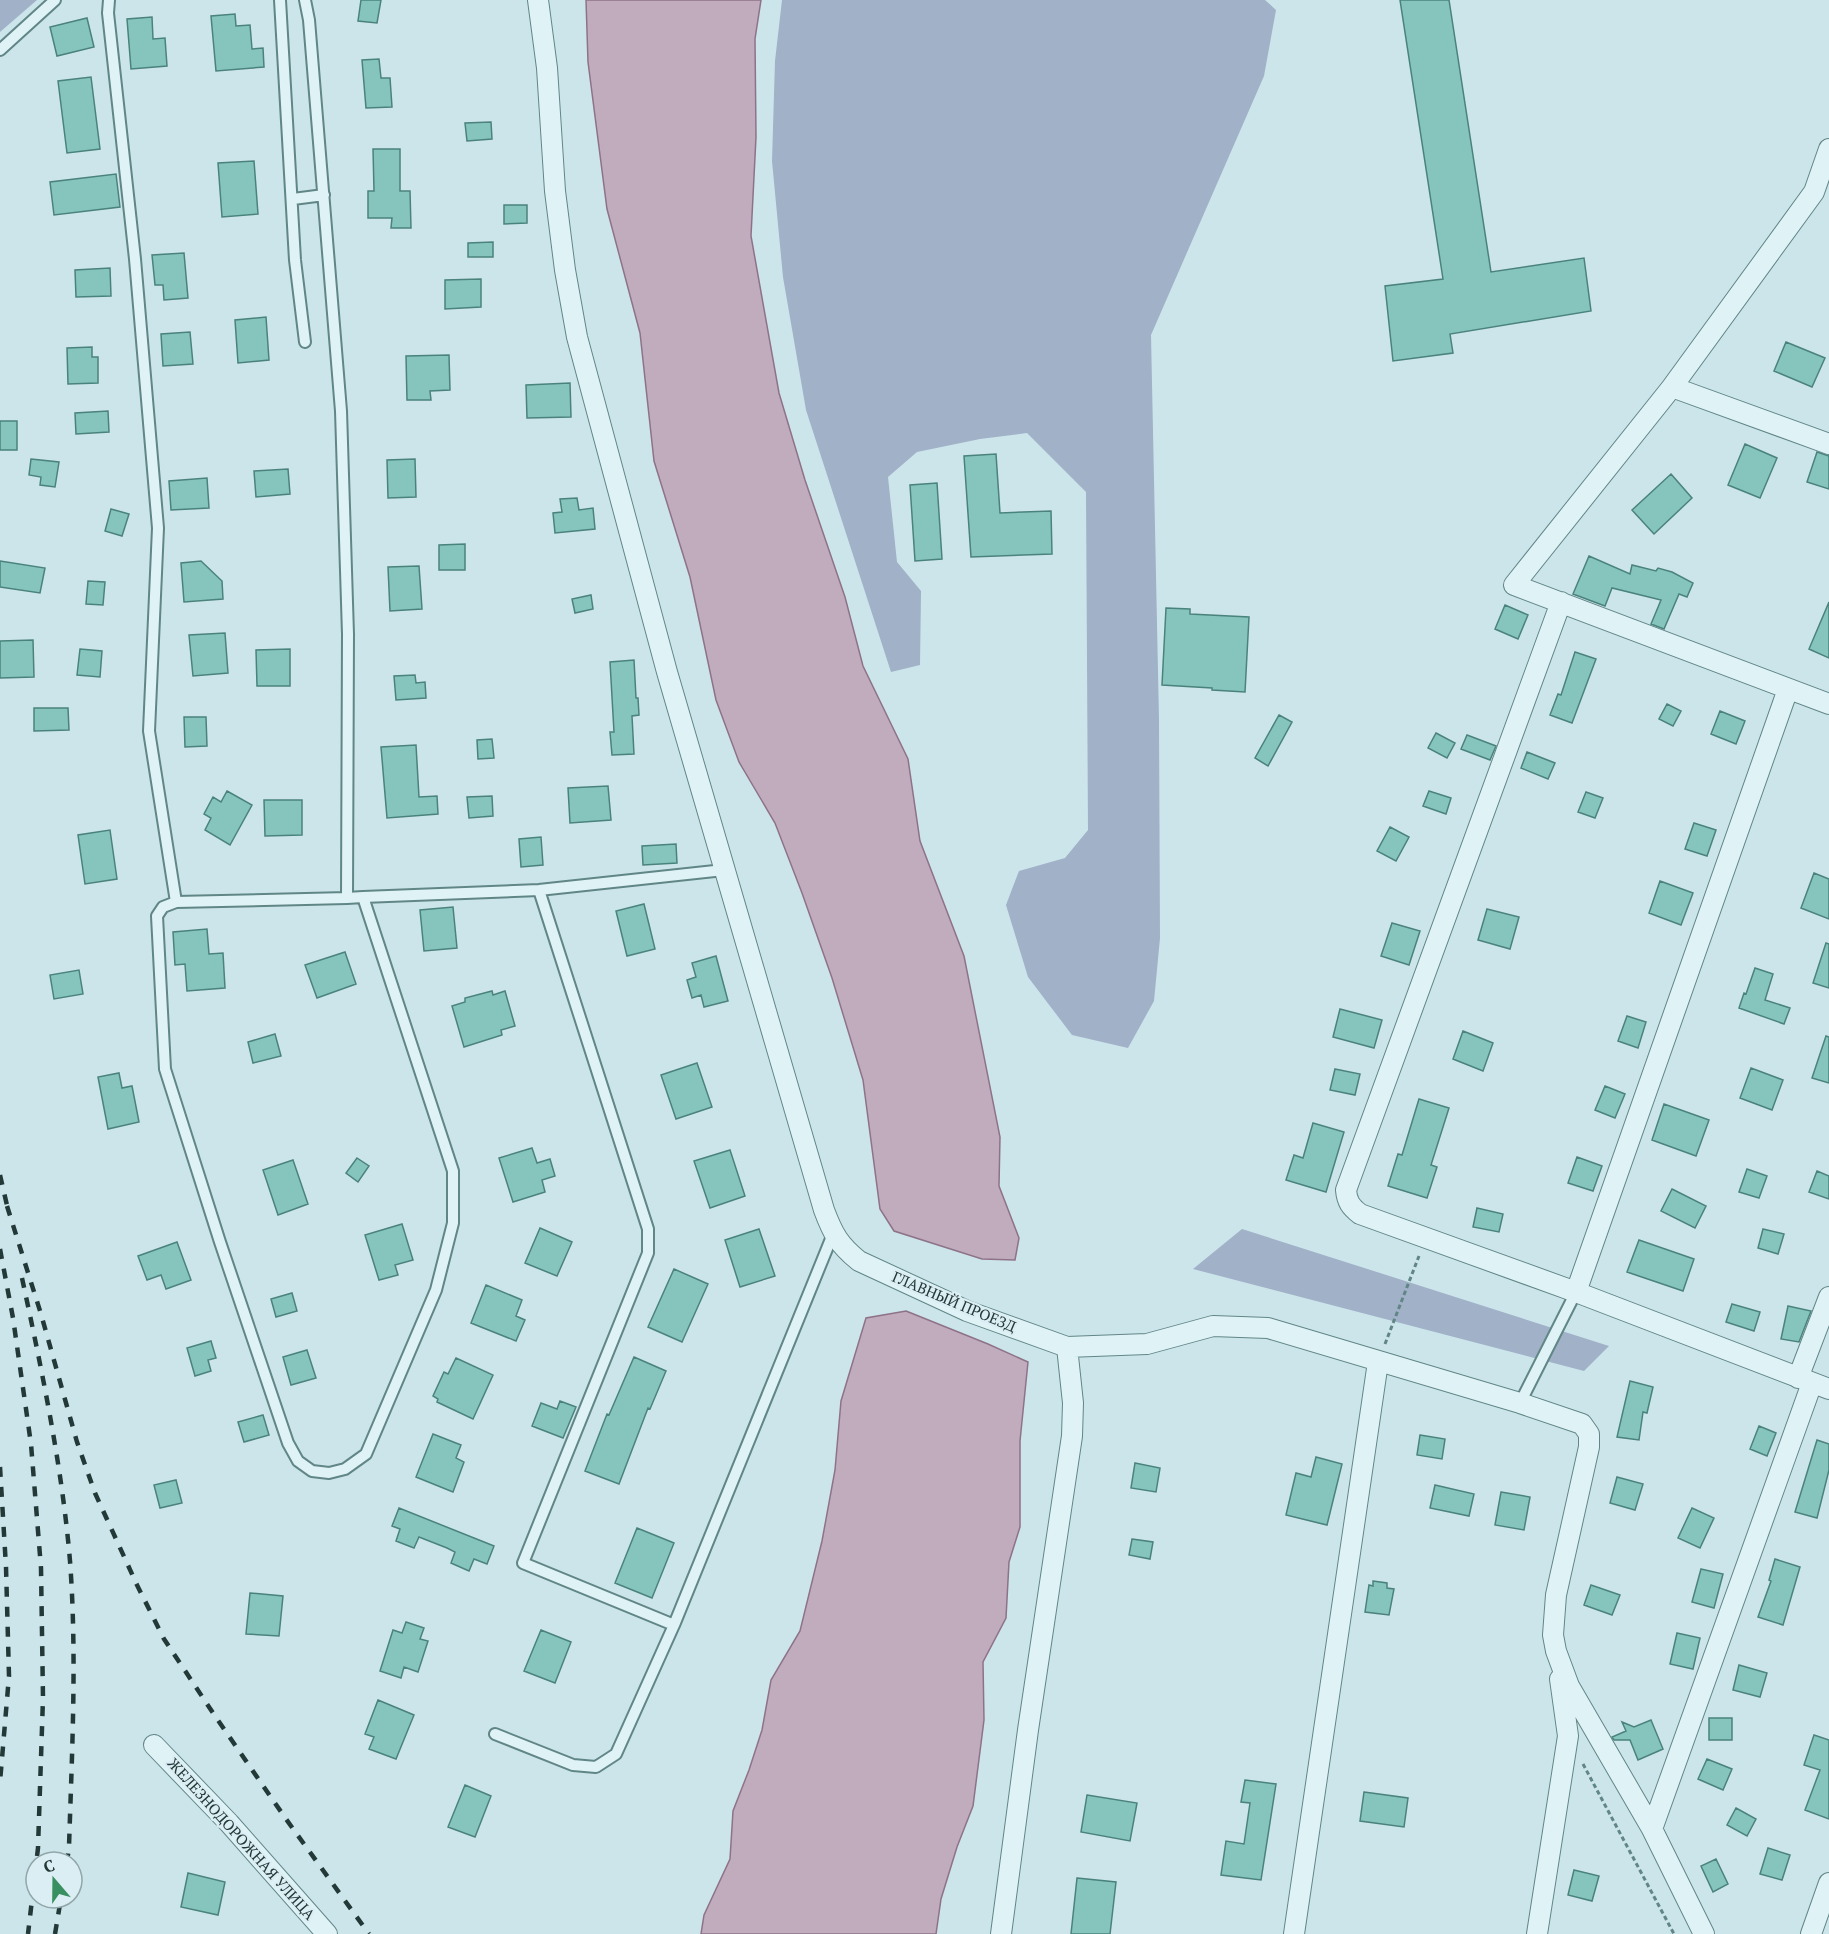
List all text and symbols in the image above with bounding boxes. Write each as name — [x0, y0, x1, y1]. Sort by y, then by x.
street label: ГЛАВНЫЙ ПРОЕЗД — [889, 1266, 1020, 1336]
street label: ЖЕЛЕЗНОДОРОЖНАЯ УЛИЦА — [163, 1753, 321, 1924]
north arrow — [24, 1850, 84, 1910]
text: С — [40, 1854, 58, 1878]

